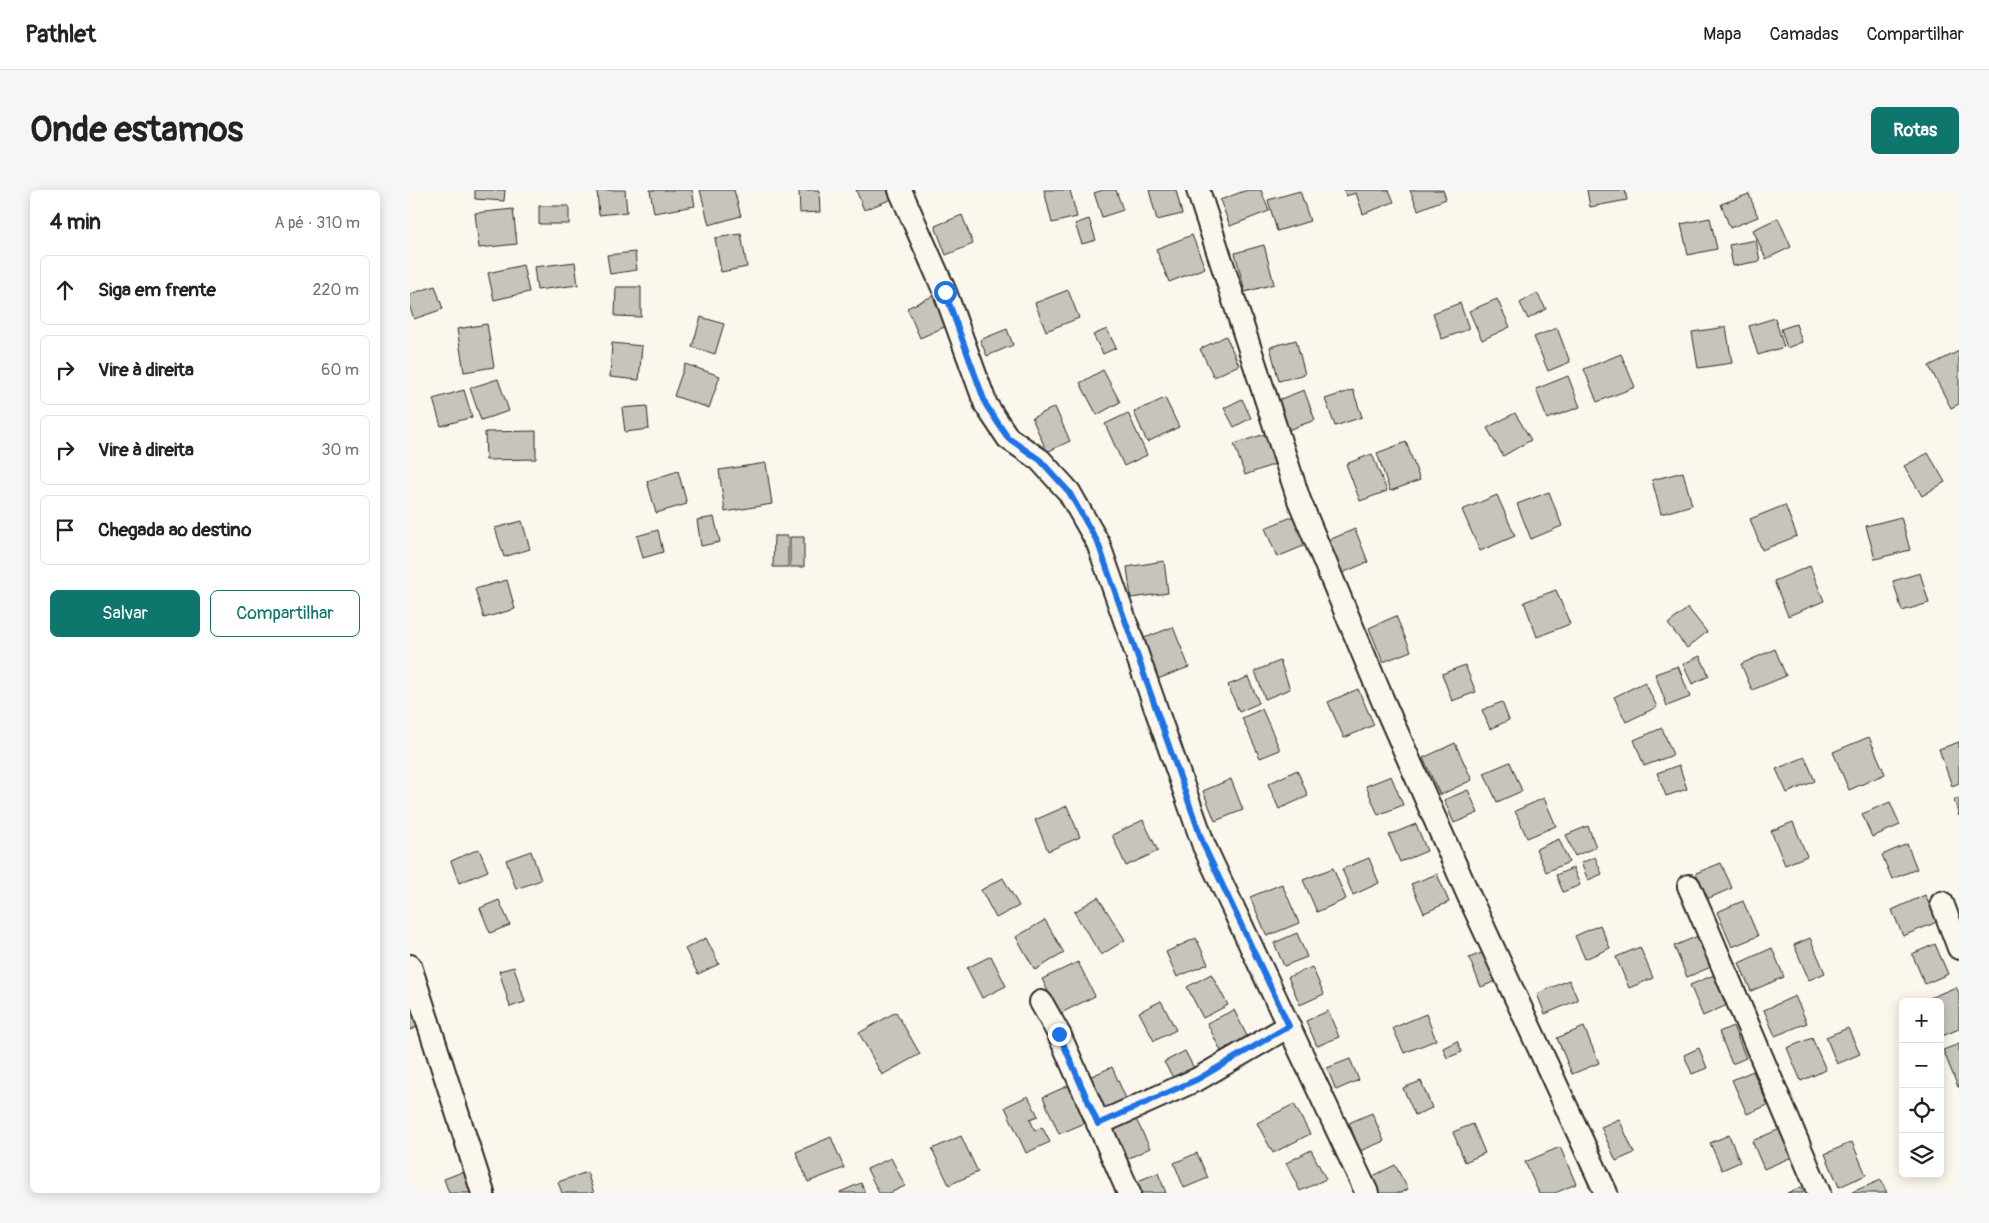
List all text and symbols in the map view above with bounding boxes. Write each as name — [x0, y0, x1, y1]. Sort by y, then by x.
text: Pathlet — [25, 20, 96, 49]
text: Mapa — [1703, 23, 1741, 46]
text: Camadas — [1769, 23, 1839, 46]
text: Compartilhar — [1867, 23, 1964, 46]
button: Rotas — [1871, 107, 1959, 154]
text: Onde estamos — [30, 108, 243, 152]
text: 4 min — [50, 209, 101, 236]
text: A pé · 310 m — [274, 213, 360, 233]
icon: ahead — [51, 276, 79, 304]
text: Siga em frente — [98, 278, 216, 302]
text: 220 m — [313, 280, 359, 300]
route start — [934, 281, 957, 304]
icon: right — [51, 356, 79, 384]
text: Vire à direita — [98, 358, 194, 382]
text: 60 m — [321, 360, 359, 380]
icon: right — [51, 436, 79, 464]
text: Vire à direita — [98, 438, 194, 462]
text: 30 m — [321, 440, 359, 460]
icon: arrive — [51, 516, 79, 544]
text: Chegada ao destino — [98, 518, 251, 542]
button: Salvar — [50, 590, 200, 637]
button: Compartilhar — [210, 590, 360, 637]
map controls — [1899, 998, 1944, 1178]
button: + — [1899, 998, 1944, 1043]
route end — [1048, 1023, 1071, 1046]
button: − — [1899, 1043, 1944, 1088]
button: locate — [1899, 1088, 1944, 1133]
button: layers — [1899, 1133, 1944, 1178]

